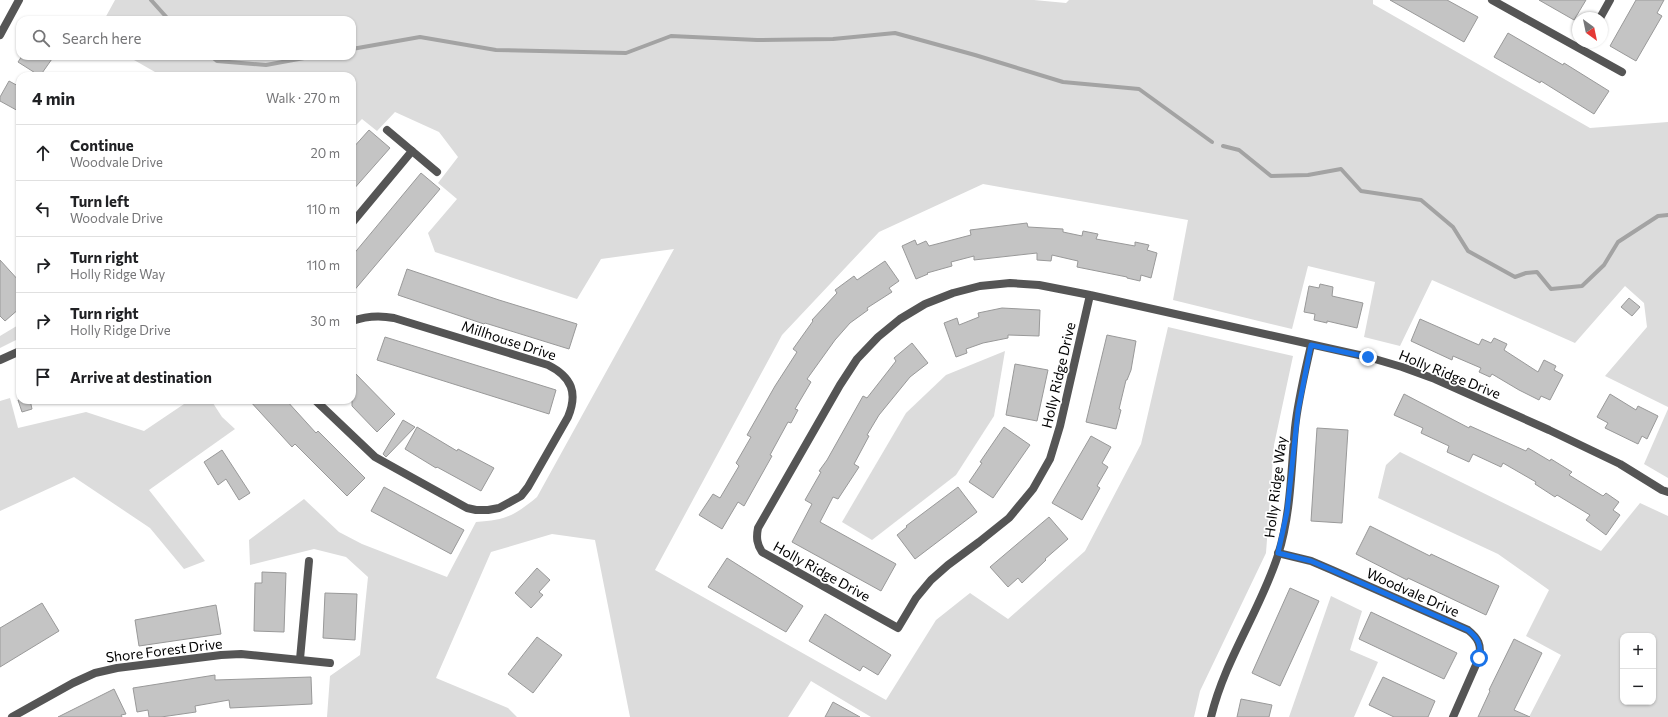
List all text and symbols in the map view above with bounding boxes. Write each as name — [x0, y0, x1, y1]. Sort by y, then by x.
north arrow — [1572, 12, 1608, 48]
search box — [16, 16, 356, 60]
icon: search — [30, 27, 52, 49]
text: Search here — [62, 29, 141, 47]
text: 4 min — [32, 88, 75, 109]
text: Walk · 270 m — [266, 90, 340, 106]
text: Continue — [70, 136, 134, 154]
icon: ahead — [32, 142, 54, 164]
text: 20 m — [311, 145, 340, 161]
text: Woodvale Drive — [70, 154, 163, 170]
text: Turn left — [70, 192, 129, 210]
icon: left — [32, 198, 54, 220]
text: 110 m — [307, 201, 340, 217]
text: Woodvale Drive — [70, 210, 163, 226]
text: Turn right — [70, 248, 139, 266]
icon: right — [32, 254, 54, 276]
text: 110 m — [307, 257, 340, 273]
text: Holly Ridge Way — [70, 266, 165, 282]
text: Turn right — [70, 304, 139, 322]
icon: right — [32, 310, 54, 332]
text: 30 m — [310, 313, 340, 329]
street label: Millhouse Drive — [459, 317, 559, 363]
street label: Holly Ridge Drive — [1038, 320, 1078, 430]
text: Holly Ridge Drive — [70, 322, 171, 338]
street label: Holly Ridge Drive — [1397, 346, 1503, 402]
route end — [1359, 348, 1377, 366]
icon: arrive — [32, 366, 54, 388]
text: Arrive at destination — [70, 368, 212, 386]
street label: Holly Ridge Way — [1260, 435, 1290, 539]
street label: Holly Ridge Drive — [771, 537, 873, 605]
street label: Woodvale Drive — [1364, 564, 1462, 620]
map controls — [1620, 633, 1656, 705]
button: + — [1620, 633, 1656, 669]
street label: Shore Forest Drive — [105, 634, 223, 666]
route start — [1470, 649, 1488, 667]
button: − — [1620, 669, 1656, 705]

